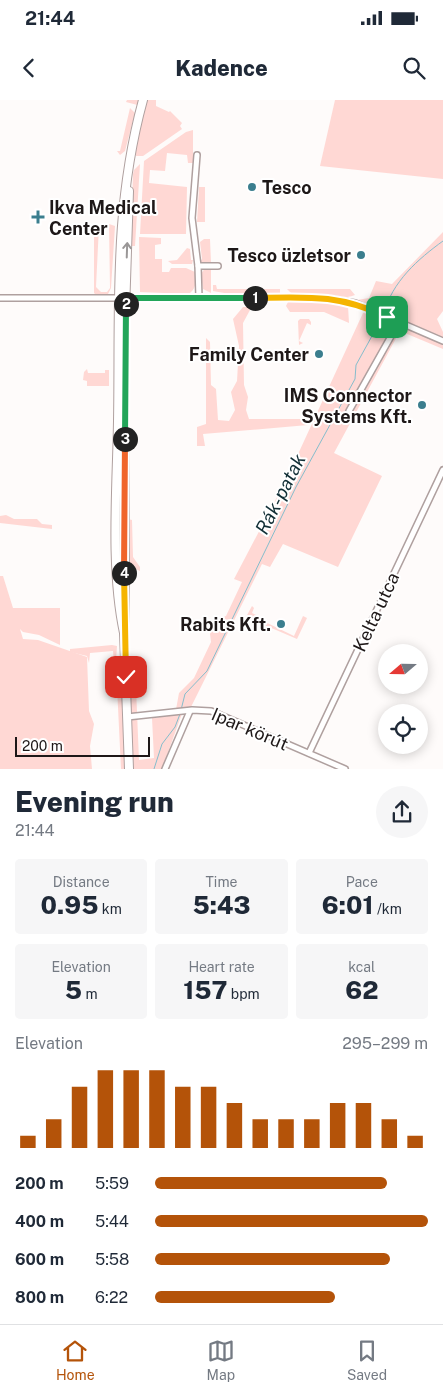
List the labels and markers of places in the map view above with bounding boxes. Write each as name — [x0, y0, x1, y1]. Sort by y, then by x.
place label: Tesco — [262, 177, 312, 198]
marker: Tesco — [246, 181, 258, 193]
place label: Ikva Medical Center — [49, 197, 157, 239]
marker: Ikva Medical Center — [31, 210, 45, 224]
place label: Tesco üzletsor — [227, 245, 352, 266]
marker: Tesco üzletsor — [355, 249, 367, 261]
pin: 1 — [242, 286, 268, 310]
pin: 2 — [114, 292, 138, 316]
pin — [366, 296, 408, 338]
place label: Family Center — [189, 344, 310, 365]
marker: Family Center — [313, 348, 325, 360]
place label: IMS Connector Systems Kft. — [284, 385, 413, 427]
marker: IMS Connector Systems Kft. — [416, 399, 428, 411]
pin: 3 — [112, 426, 138, 452]
pin: 4 — [112, 560, 136, 586]
place label: Rabits Kft. — [180, 614, 271, 635]
marker: Rabits Kft. — [275, 618, 287, 630]
pin — [105, 656, 147, 698]

